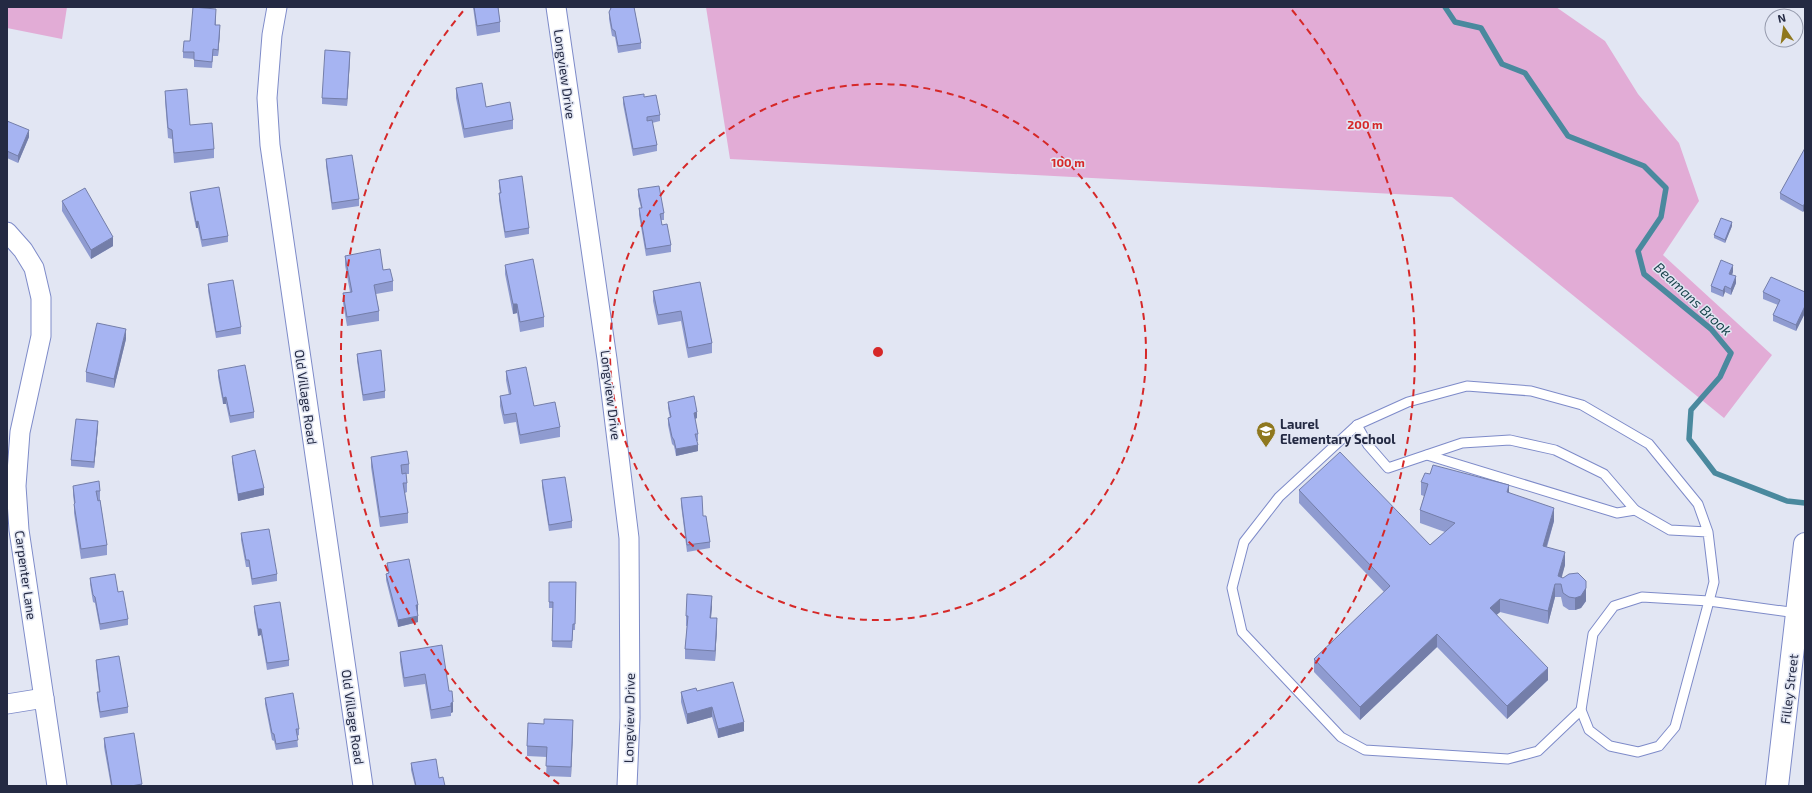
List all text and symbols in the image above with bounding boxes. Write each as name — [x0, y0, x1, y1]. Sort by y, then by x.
north arrow — [1764, 8, 1804, 48]
text: N — [1776, 11, 1787, 25]
street label: Longview Drive — [551, 28, 579, 120]
text: 200 m — [1347, 117, 1383, 131]
text: 100 m — [1051, 155, 1085, 169]
water label: Beamans Brook — [1651, 258, 1736, 339]
centre of rings — [871, 345, 885, 359]
street label: Old Village Road — [291, 349, 321, 445]
street label: Longview Drive — [598, 349, 624, 441]
place label: Laurel Elementary School — [1280, 416, 1396, 447]
school or university icon: Laurel Elementary School — [1255, 420, 1277, 448]
street label: Carpenter Lane — [12, 529, 40, 621]
street label: Filley Street — [1777, 653, 1801, 725]
street label: Old Village Road — [338, 669, 368, 765]
street label: Longview Drive — [620, 673, 638, 763]

